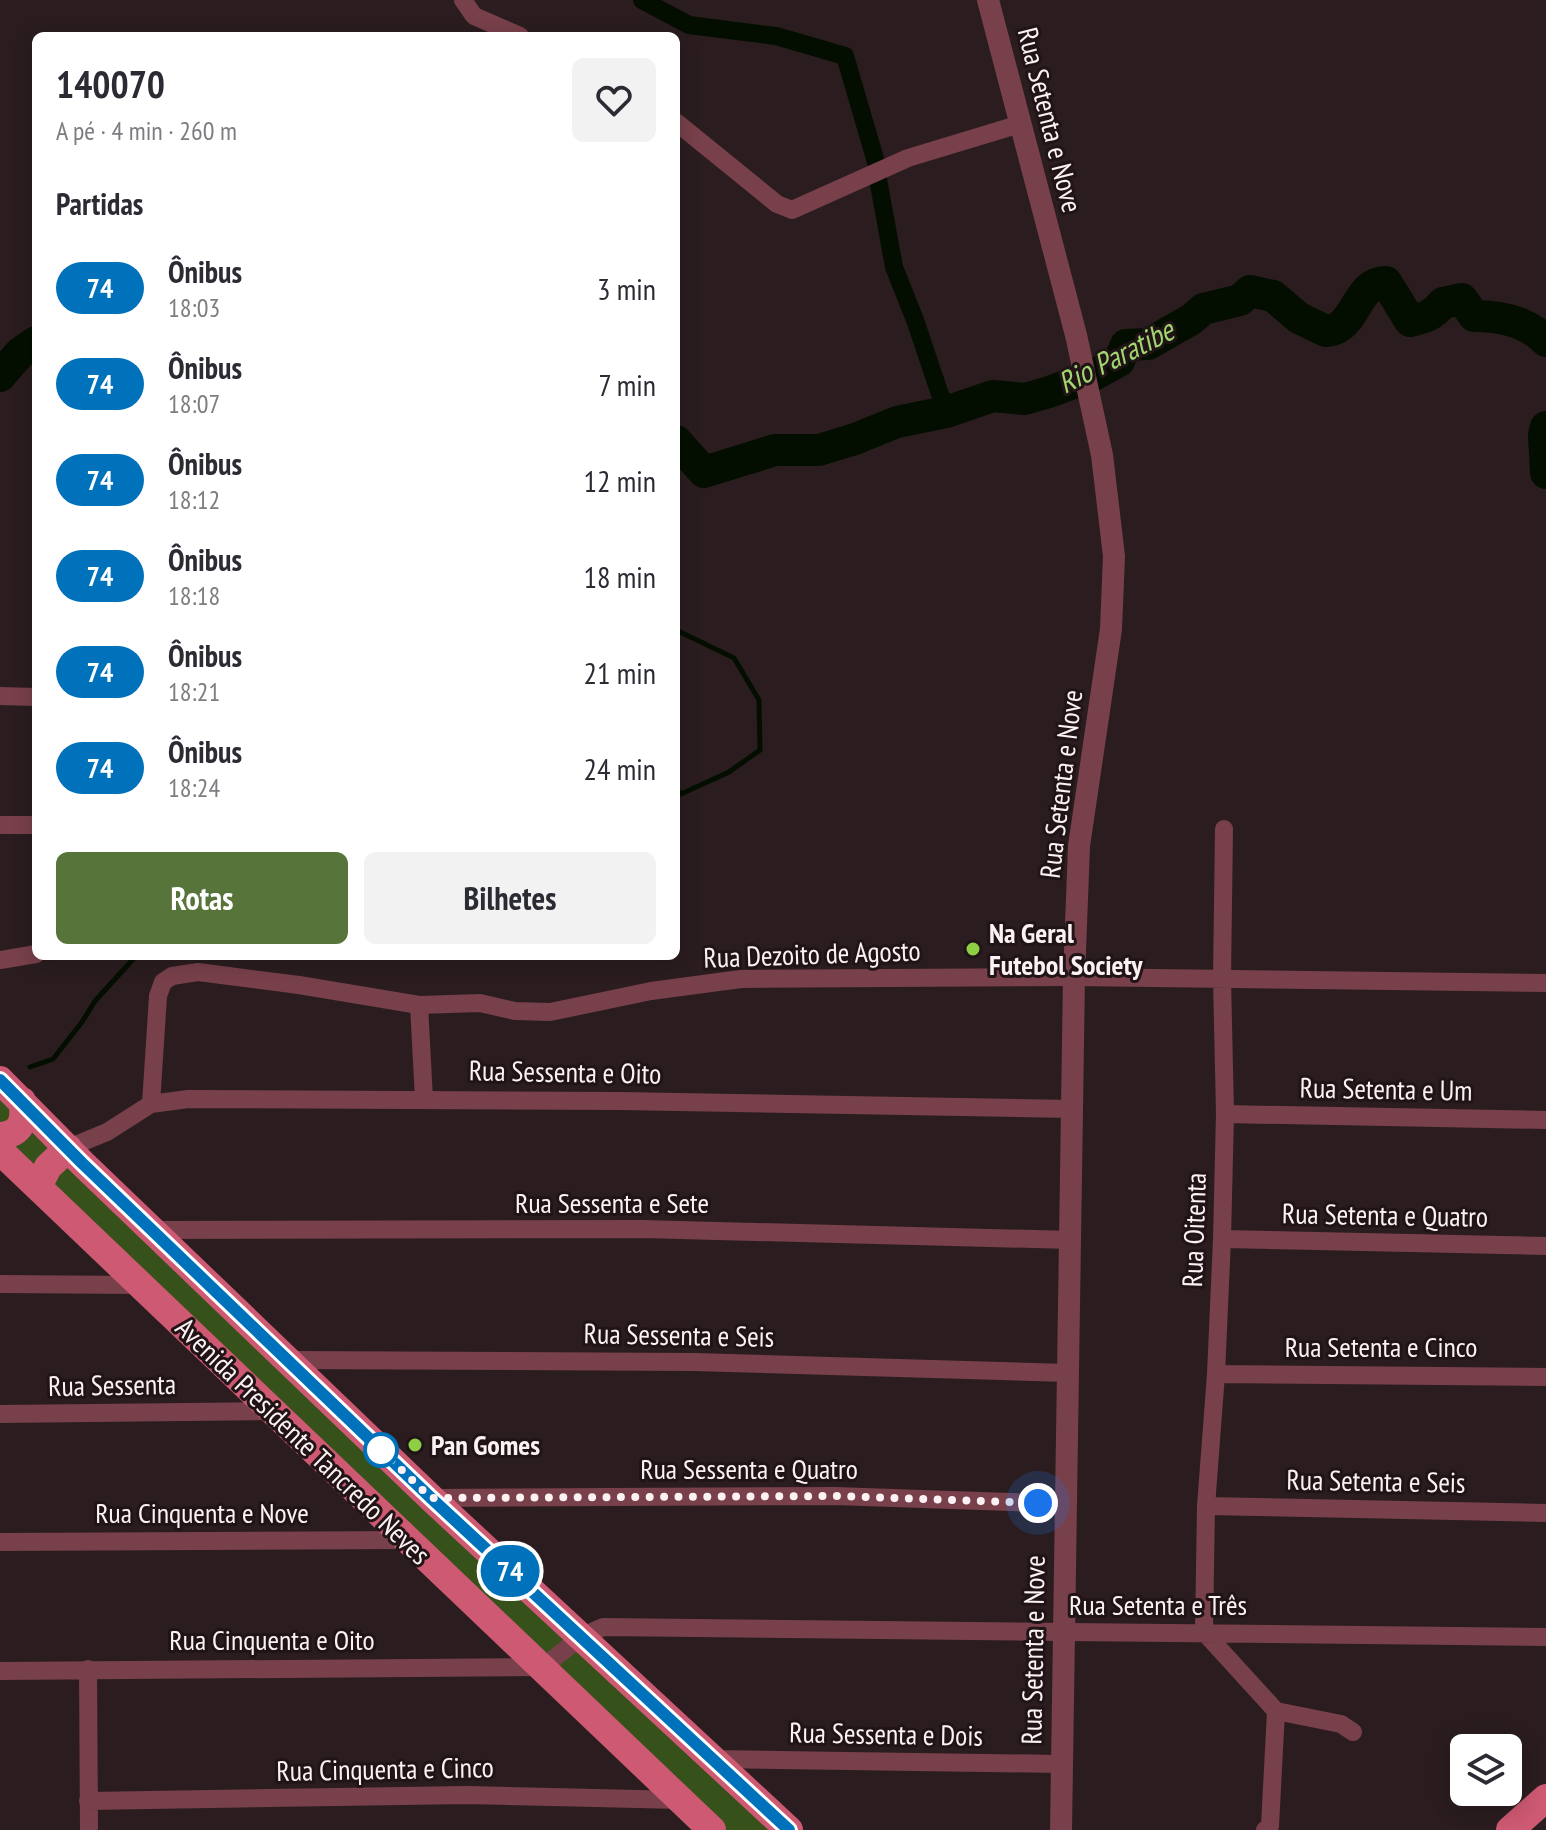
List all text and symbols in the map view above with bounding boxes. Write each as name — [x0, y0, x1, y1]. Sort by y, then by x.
street label: Rua Setenta e Nove — [1010, 24, 1091, 216]
button: heart — [572, 58, 656, 142]
text: 140070 — [56, 59, 165, 108]
text: A pé · 4 min · 260 m — [56, 114, 237, 147]
text: Partidas — [56, 184, 143, 223]
text: Ônibus — [168, 252, 242, 291]
text: 74 — [87, 269, 113, 306]
text: 3 min — [597, 269, 656, 308]
text: 18:03 — [168, 291, 220, 324]
water label: Rio Paratibe — [1051, 309, 1181, 401]
text: Ônibus — [168, 348, 242, 387]
text: 74 — [87, 365, 113, 402]
text: 7 min — [598, 365, 656, 404]
text: 18:07 — [168, 387, 220, 420]
text: Ônibus — [168, 444, 242, 483]
text: 74 — [87, 461, 113, 498]
text: 12 min — [583, 461, 656, 500]
text: 18:12 — [168, 483, 220, 516]
text: Ônibus — [168, 540, 242, 579]
text: 74 — [87, 557, 113, 594]
text: 18 min — [583, 557, 656, 596]
text: 18:18 — [168, 579, 220, 612]
text: Ônibus — [168, 636, 242, 675]
text: 74 — [87, 653, 113, 690]
text: 21 min — [583, 653, 656, 692]
text: 18:21 — [168, 675, 220, 708]
street label: Rua Setenta e Nove — [1031, 688, 1090, 880]
text: Ônibus — [168, 732, 242, 771]
text: 74 — [87, 749, 113, 786]
text: 24 min — [583, 749, 656, 788]
text: 18:24 — [168, 771, 220, 804]
button: Rotas — [56, 852, 348, 944]
button: Bilhetes — [364, 852, 656, 944]
place label: Na Geral Futebol Society — [989, 914, 1143, 983]
street label: Rua Dezoito de Agosto — [703, 931, 921, 976]
marker: Na Geral Futebol Society — [964, 940, 982, 958]
street label: Rua Sessenta e Oito — [468, 1051, 662, 1092]
street label: Rua Setenta e Um — [1299, 1068, 1473, 1109]
street label: Rua Oitenta — [1173, 1172, 1214, 1288]
street label: Rua Sessenta e Sete — [515, 1184, 709, 1221]
street label: Rua Setenta e Quatro — [1282, 1194, 1488, 1235]
street label: Avenida Presidente Tancredo Neves — [168, 1309, 439, 1572]
street label: Rua Sessenta e Seis — [583, 1314, 775, 1355]
street label: Rua Setenta e Cinco — [1285, 1328, 1477, 1365]
street label: Rua Sessenta — [48, 1365, 176, 1404]
place label: Pan Gomes — [431, 1426, 540, 1463]
unlabelled marker — [364, 1433, 398, 1467]
marker: Pan Gomes — [406, 1436, 424, 1454]
street label: Rua Sessenta e Quatro — [640, 1450, 858, 1487]
street label: Rua Setenta e Seis — [1286, 1460, 1466, 1501]
your location — [1018, 1483, 1058, 1523]
street label: Rua Cinquenta e Nove — [95, 1494, 309, 1531]
line badge: 74 — [474, 1545, 546, 1597]
text: 74 — [497, 1552, 523, 1589]
street label: Rua Setenta e Nove — [1012, 1555, 1053, 1745]
street label: Rua Setenta e Três — [1069, 1586, 1247, 1623]
street label: Rua Cinquenta e Oito — [169, 1621, 375, 1658]
street label: Rua Sessenta e Dois — [789, 1713, 983, 1754]
map controls — [1450, 1734, 1522, 1806]
button: layers — [1450, 1734, 1522, 1806]
street label: Rua Cinquenta e Cinco — [276, 1748, 494, 1789]

